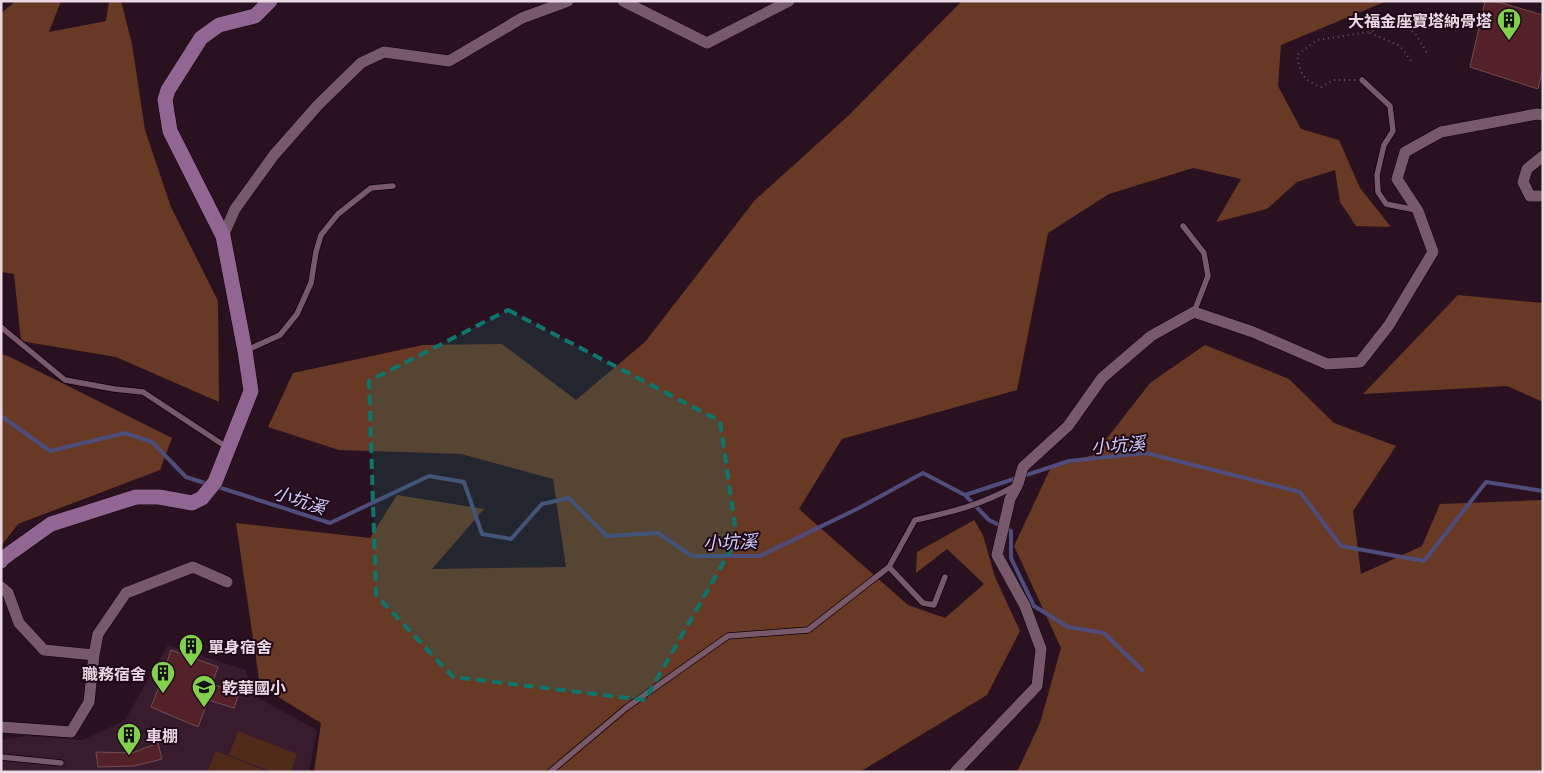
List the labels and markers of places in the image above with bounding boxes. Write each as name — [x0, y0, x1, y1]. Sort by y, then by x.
building icon: 大福金座寶塔納骨塔 — [1496, 7, 1522, 41]
place label: 大福金座寶塔納骨塔 — [1348, 8, 1492, 32]
building icon: 單身宿舍 — [178, 633, 204, 667]
place label: 單身宿舍 — [208, 634, 272, 658]
building icon: 職務宿舍 — [150, 660, 176, 694]
place label: 職務宿舍 — [82, 661, 146, 685]
school or university icon: 乾華國小 — [191, 674, 217, 708]
place label: 乾華國小 — [222, 675, 286, 699]
building icon: 車棚 — [116, 722, 142, 756]
place label: 車棚 — [146, 723, 178, 747]

